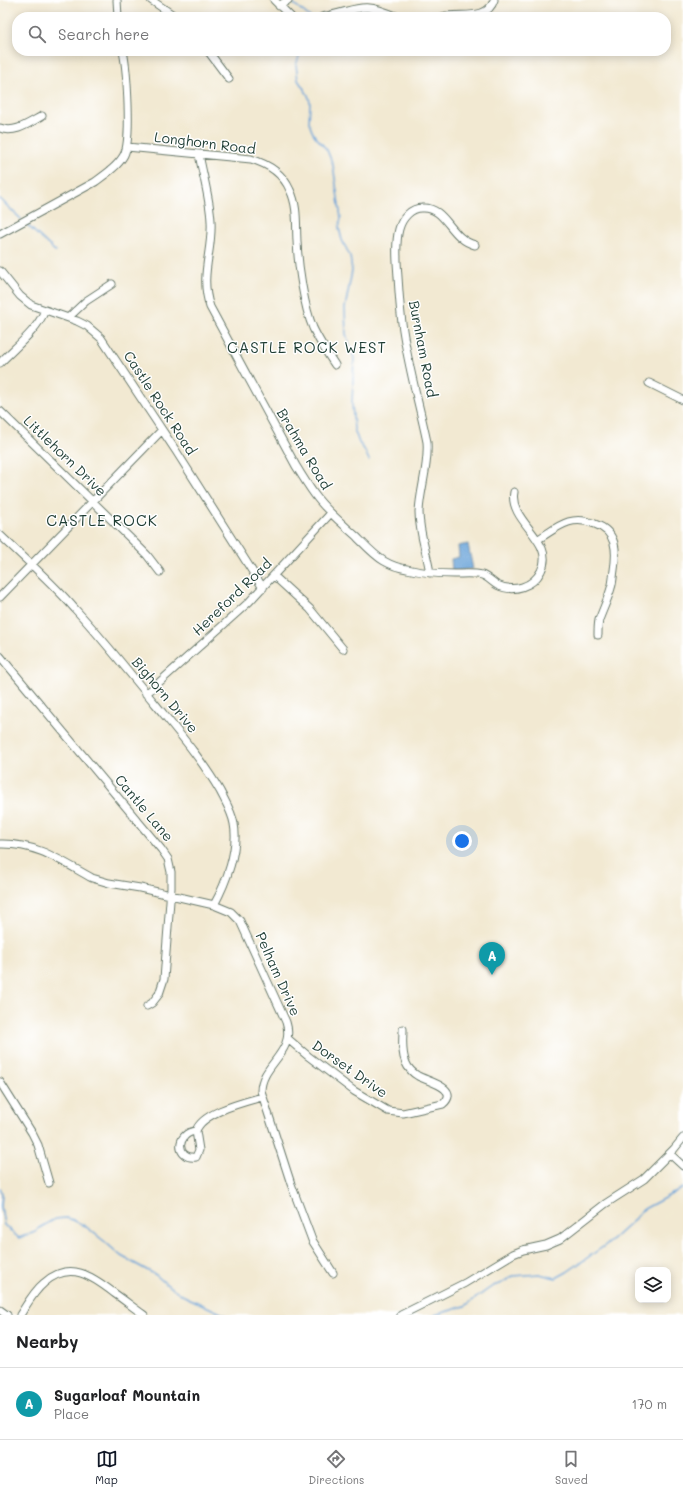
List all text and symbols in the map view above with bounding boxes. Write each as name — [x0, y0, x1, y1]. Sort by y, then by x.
search box — [12, 12, 671, 56]
icon: search — [26, 23, 48, 45]
text: Search here — [58, 24, 149, 44]
street label: Longhorn Road — [153, 127, 257, 158]
street label: Burnham Road — [405, 299, 442, 399]
district label: CASTLE ROCK WEST — [227, 337, 387, 357]
street label: Castle Rock Road — [120, 347, 201, 459]
street label: Brahma Road — [273, 405, 336, 493]
street label: Littlehorn Drive — [20, 411, 111, 500]
district label: CASTLE ROCK — [46, 510, 158, 530]
street label: Hereford Road — [188, 554, 276, 639]
street label: Bighorn Drive — [128, 653, 203, 737]
street label: Cantle Lane — [111, 770, 178, 845]
your location — [452, 831, 472, 851]
street label: Pelham Drive — [251, 929, 305, 1019]
pin: A — [479, 942, 505, 975]
street label: Dorset Drive — [309, 1036, 392, 1102]
map controls — [635, 1267, 671, 1303]
button: layers — [635, 1267, 671, 1303]
text: Nearby — [16, 1330, 78, 1352]
text: Sugarloaf Mountain — [54, 1385, 200, 1405]
text: A — [24, 1395, 34, 1412]
text: 170 m — [631, 1395, 667, 1412]
text: Place — [54, 1405, 89, 1422]
tab: Map — [95, 1448, 118, 1487]
tab: Directions — [308, 1448, 364, 1487]
tab: Saved — [555, 1448, 588, 1487]

